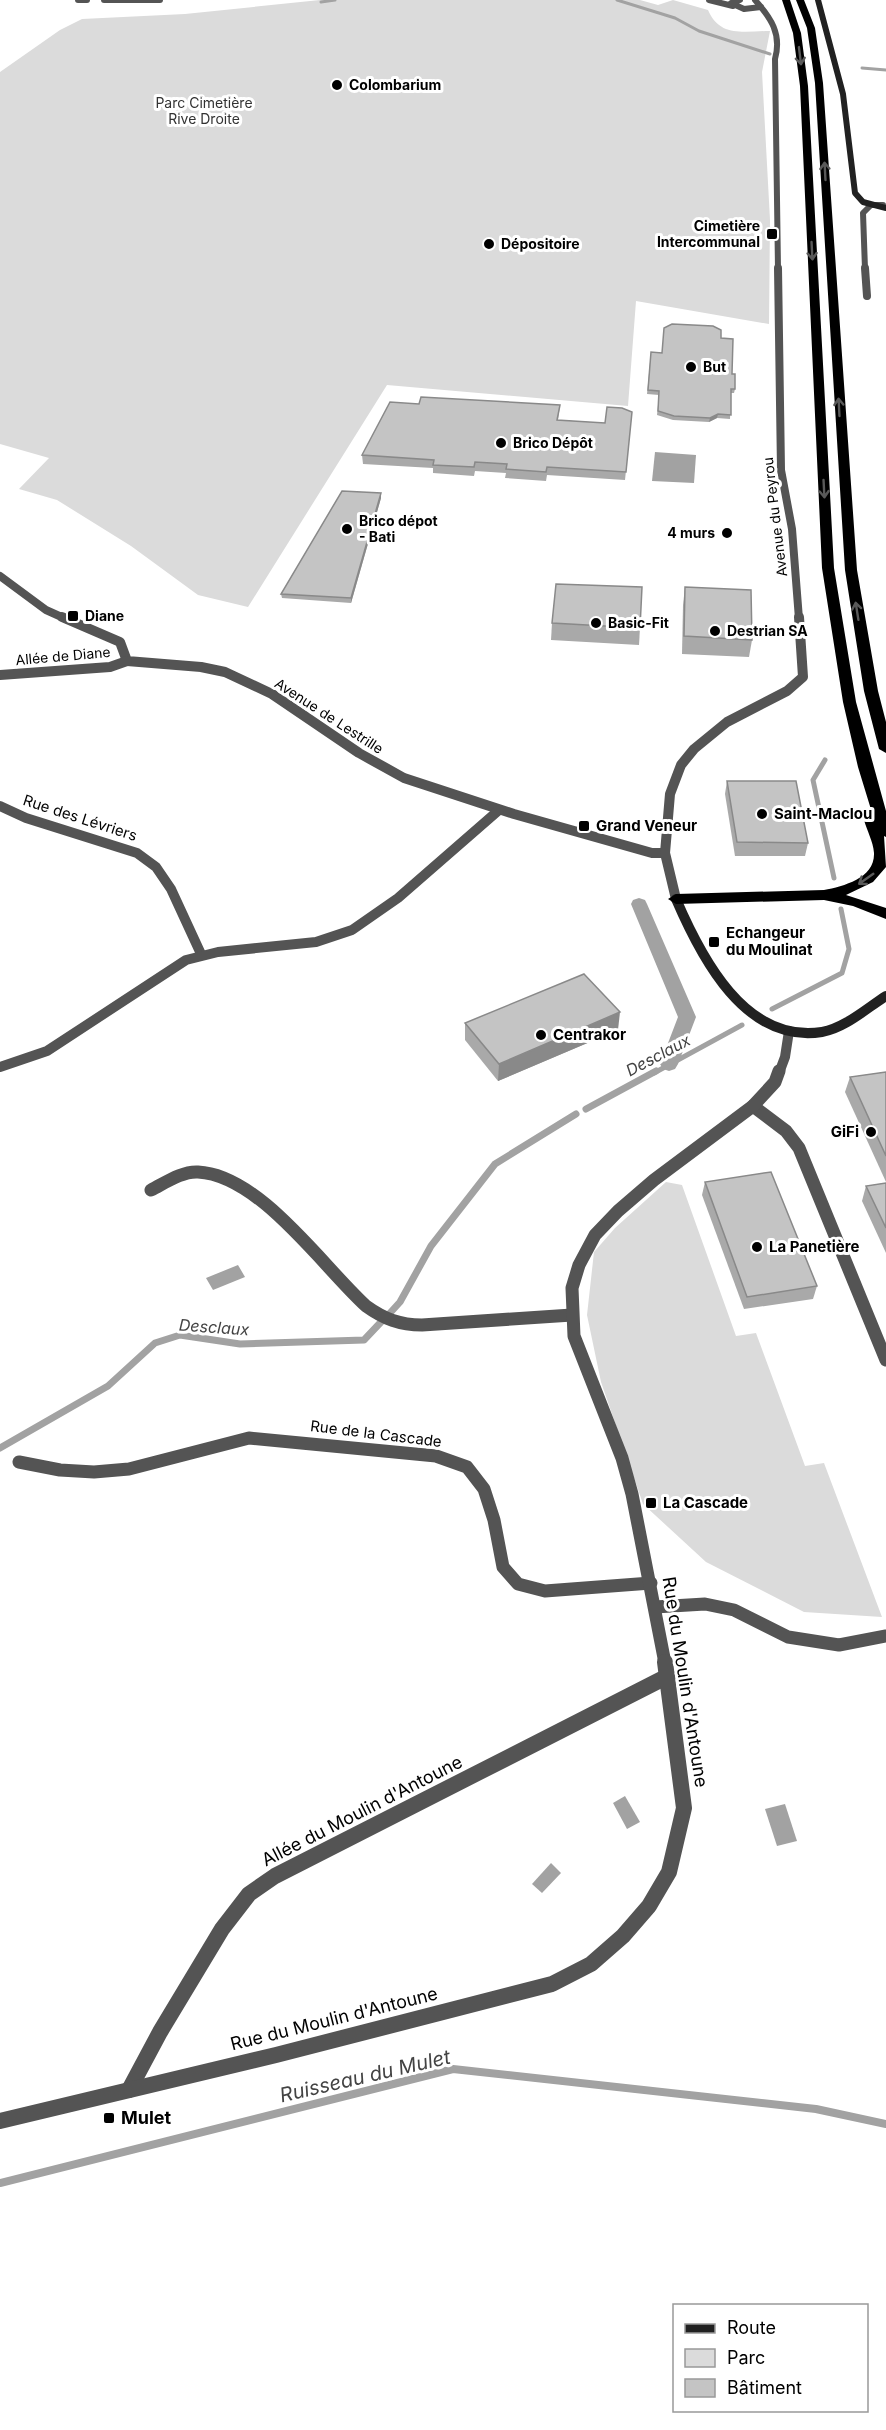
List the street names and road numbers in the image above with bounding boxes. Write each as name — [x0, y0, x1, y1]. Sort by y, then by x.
street label: Avenue du Peyrou — [759, 456, 790, 578]
street label: Allée de Diane — [15, 643, 111, 668]
street label: Avenue de Lestrille — [272, 674, 387, 757]
street label: Rue des Lévriers — [21, 790, 140, 845]
street label: Rue de la Cascade — [309, 1416, 443, 1451]
street label: Rue du Moulin d'Antoune — [658, 1575, 713, 1789]
street label: Allée du Moulin d'Antoune — [258, 1751, 466, 1870]
street label: Rue du Moulin d'Antoune — [228, 1983, 440, 2054]

